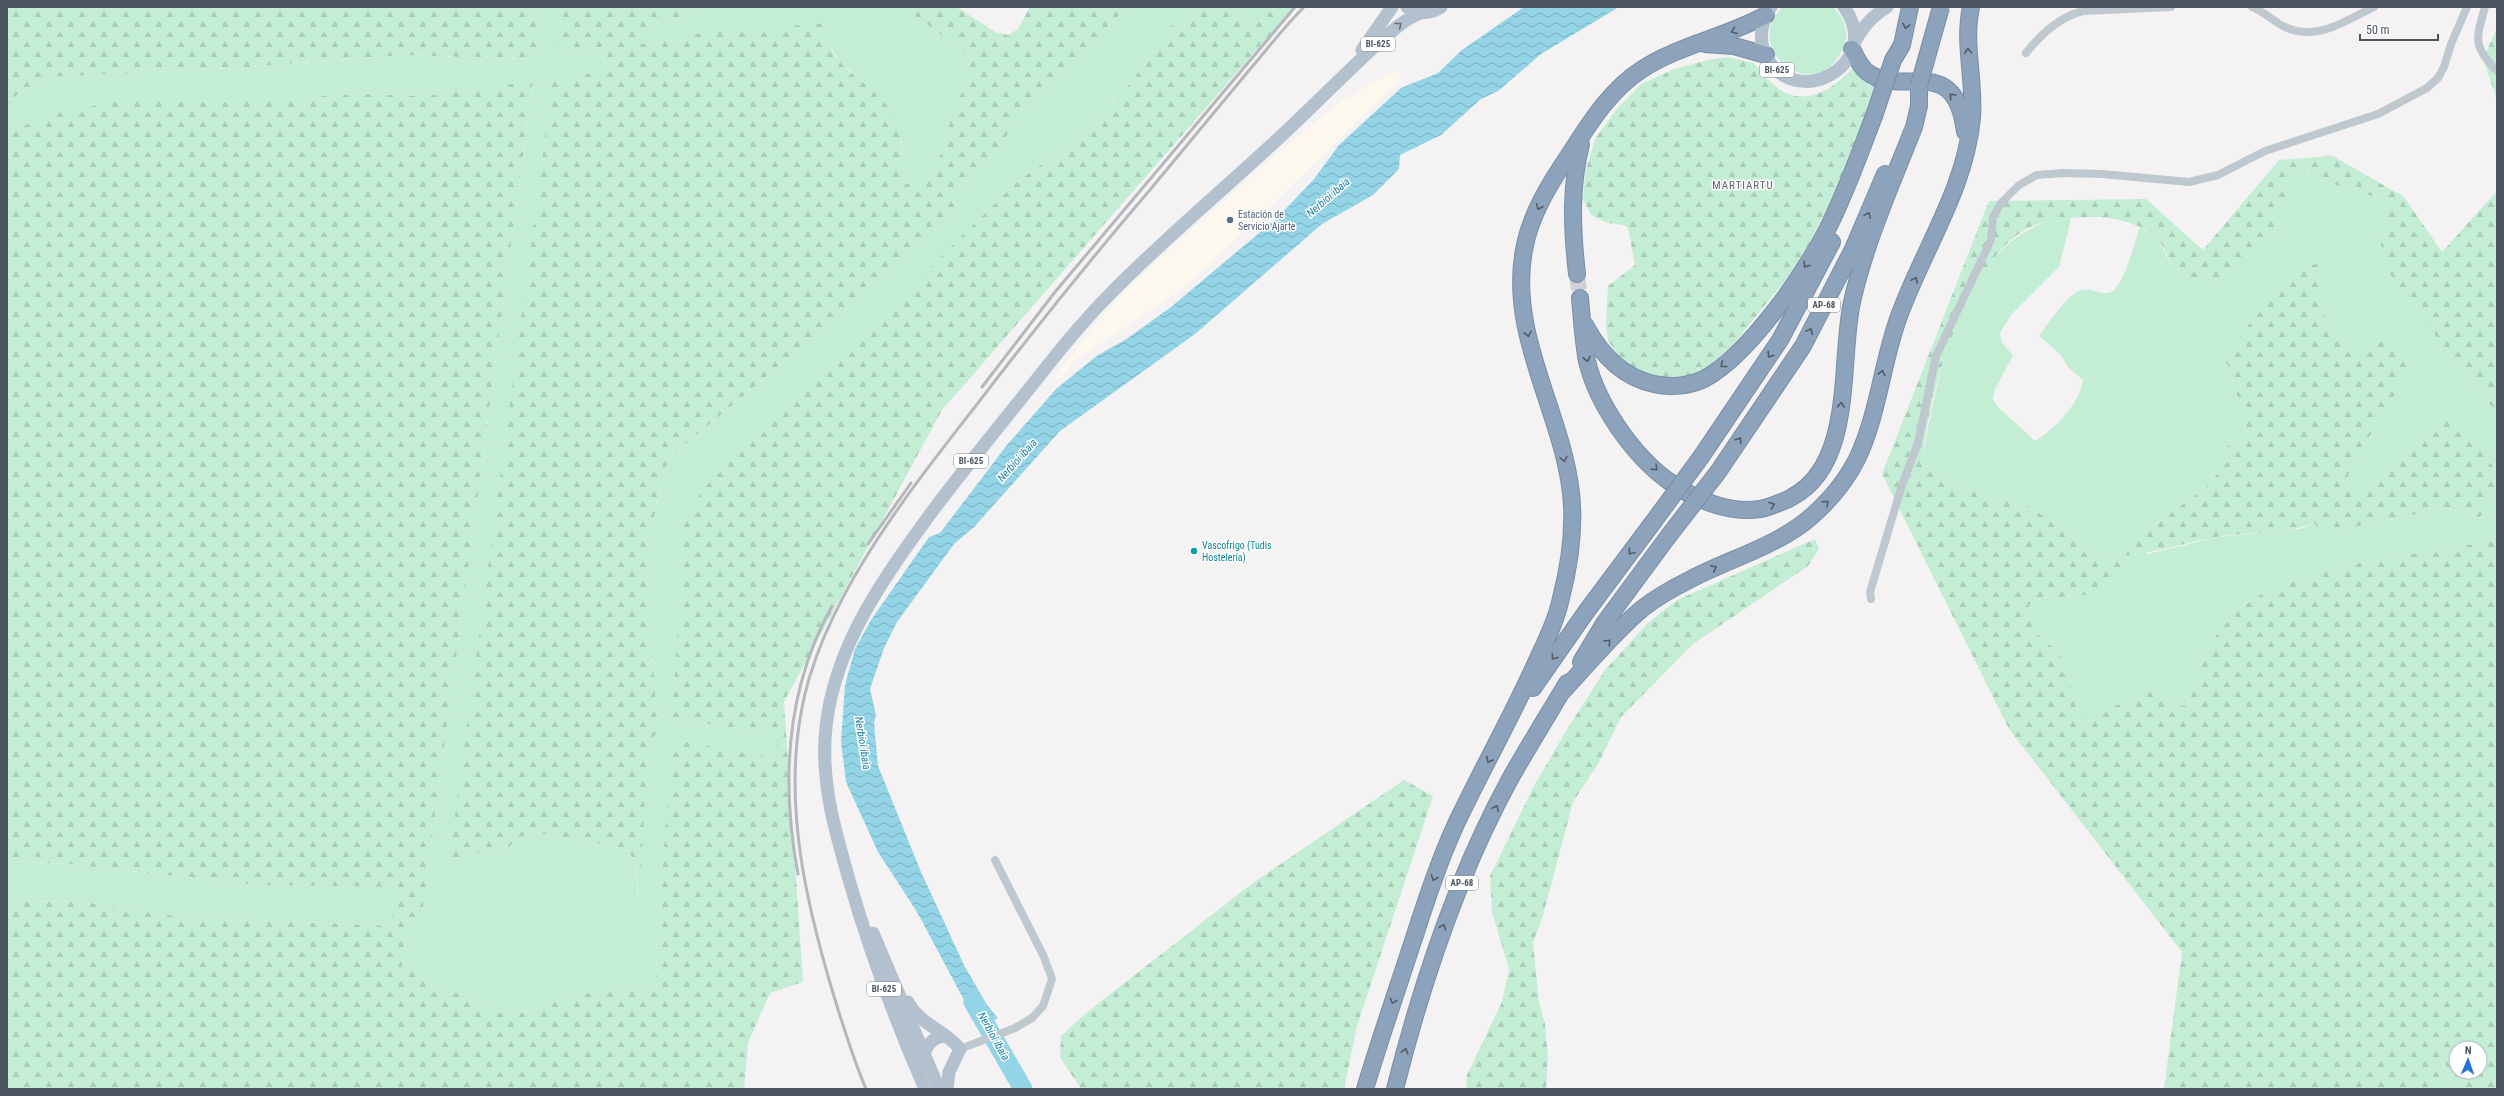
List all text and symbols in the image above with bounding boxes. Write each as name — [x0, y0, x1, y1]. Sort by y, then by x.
scale bar — [2360, 16, 2438, 42]
one-way arrow — [1394, 23, 1401, 30]
one-way arrow — [1903, 23, 1911, 29]
text: 50 m — [2366, 23, 2390, 37]
one-way arrow — [1730, 26, 1738, 34]
road number: BI-625 — [1361, 37, 1395, 51]
one-way arrow — [1964, 48, 1973, 54]
road number: BI-625 — [1760, 63, 1794, 77]
one-way arrow — [1949, 93, 1956, 101]
water label: Nerbioi ibaia — [1304, 175, 1353, 220]
district label: MARTIARTU — [1712, 179, 1774, 192]
one-way arrow — [1536, 202, 1544, 210]
place label: Estación de Servicio Ajarte — [1238, 209, 1296, 232]
one-way arrow — [1863, 211, 1871, 219]
marker: Estación de Servicio Ajarte — [1225, 215, 1235, 225]
one-way arrow — [1803, 261, 1811, 268]
one-way arrow — [1910, 277, 1918, 284]
road number: AP-68 — [1808, 298, 1840, 312]
one-way arrow — [1805, 328, 1813, 335]
one-way arrow — [1524, 330, 1532, 337]
one-way arrow — [1768, 351, 1775, 358]
one-way arrow — [1583, 356, 1591, 363]
one-way arrow — [1721, 360, 1728, 367]
one-way arrow — [1877, 370, 1886, 377]
one-way arrow — [1837, 402, 1845, 408]
water label: Nerbioi ibaia — [995, 436, 1040, 484]
one-way arrow — [1735, 437, 1742, 444]
road number: BI-625 — [954, 454, 988, 468]
one-way arrow — [1559, 455, 1568, 462]
one-way arrow — [1650, 463, 1658, 471]
one-way arrow — [1821, 501, 1828, 508]
one-way arrow — [1769, 502, 1776, 510]
place label: Vascofrigo (Tudis Hostelería) — [1202, 540, 1272, 564]
marker: Vascofrigo (Tudis Hostelería) — [1189, 546, 1199, 556]
one-way arrow — [1628, 548, 1635, 555]
one-way arrow — [1710, 565, 1717, 573]
one-way arrow — [1604, 639, 1611, 647]
one-way arrow — [1552, 653, 1559, 660]
water label: Nerbioi ibaia — [852, 716, 873, 770]
one-way arrow — [1486, 756, 1493, 763]
one-way arrow — [1491, 805, 1499, 812]
one-way arrow — [1431, 874, 1439, 881]
road number: AP-68 — [1446, 876, 1478, 890]
one-way arrow — [1439, 924, 1447, 931]
road number: BI-625 — [867, 982, 901, 996]
one-way arrow — [1389, 997, 1398, 1004]
water label: Nerbioi ibaia — [975, 1010, 1012, 1063]
north arrow — [2448, 1040, 2488, 1080]
text: N — [2465, 1044, 2472, 1057]
one-way arrow — [1400, 1048, 1408, 1054]

